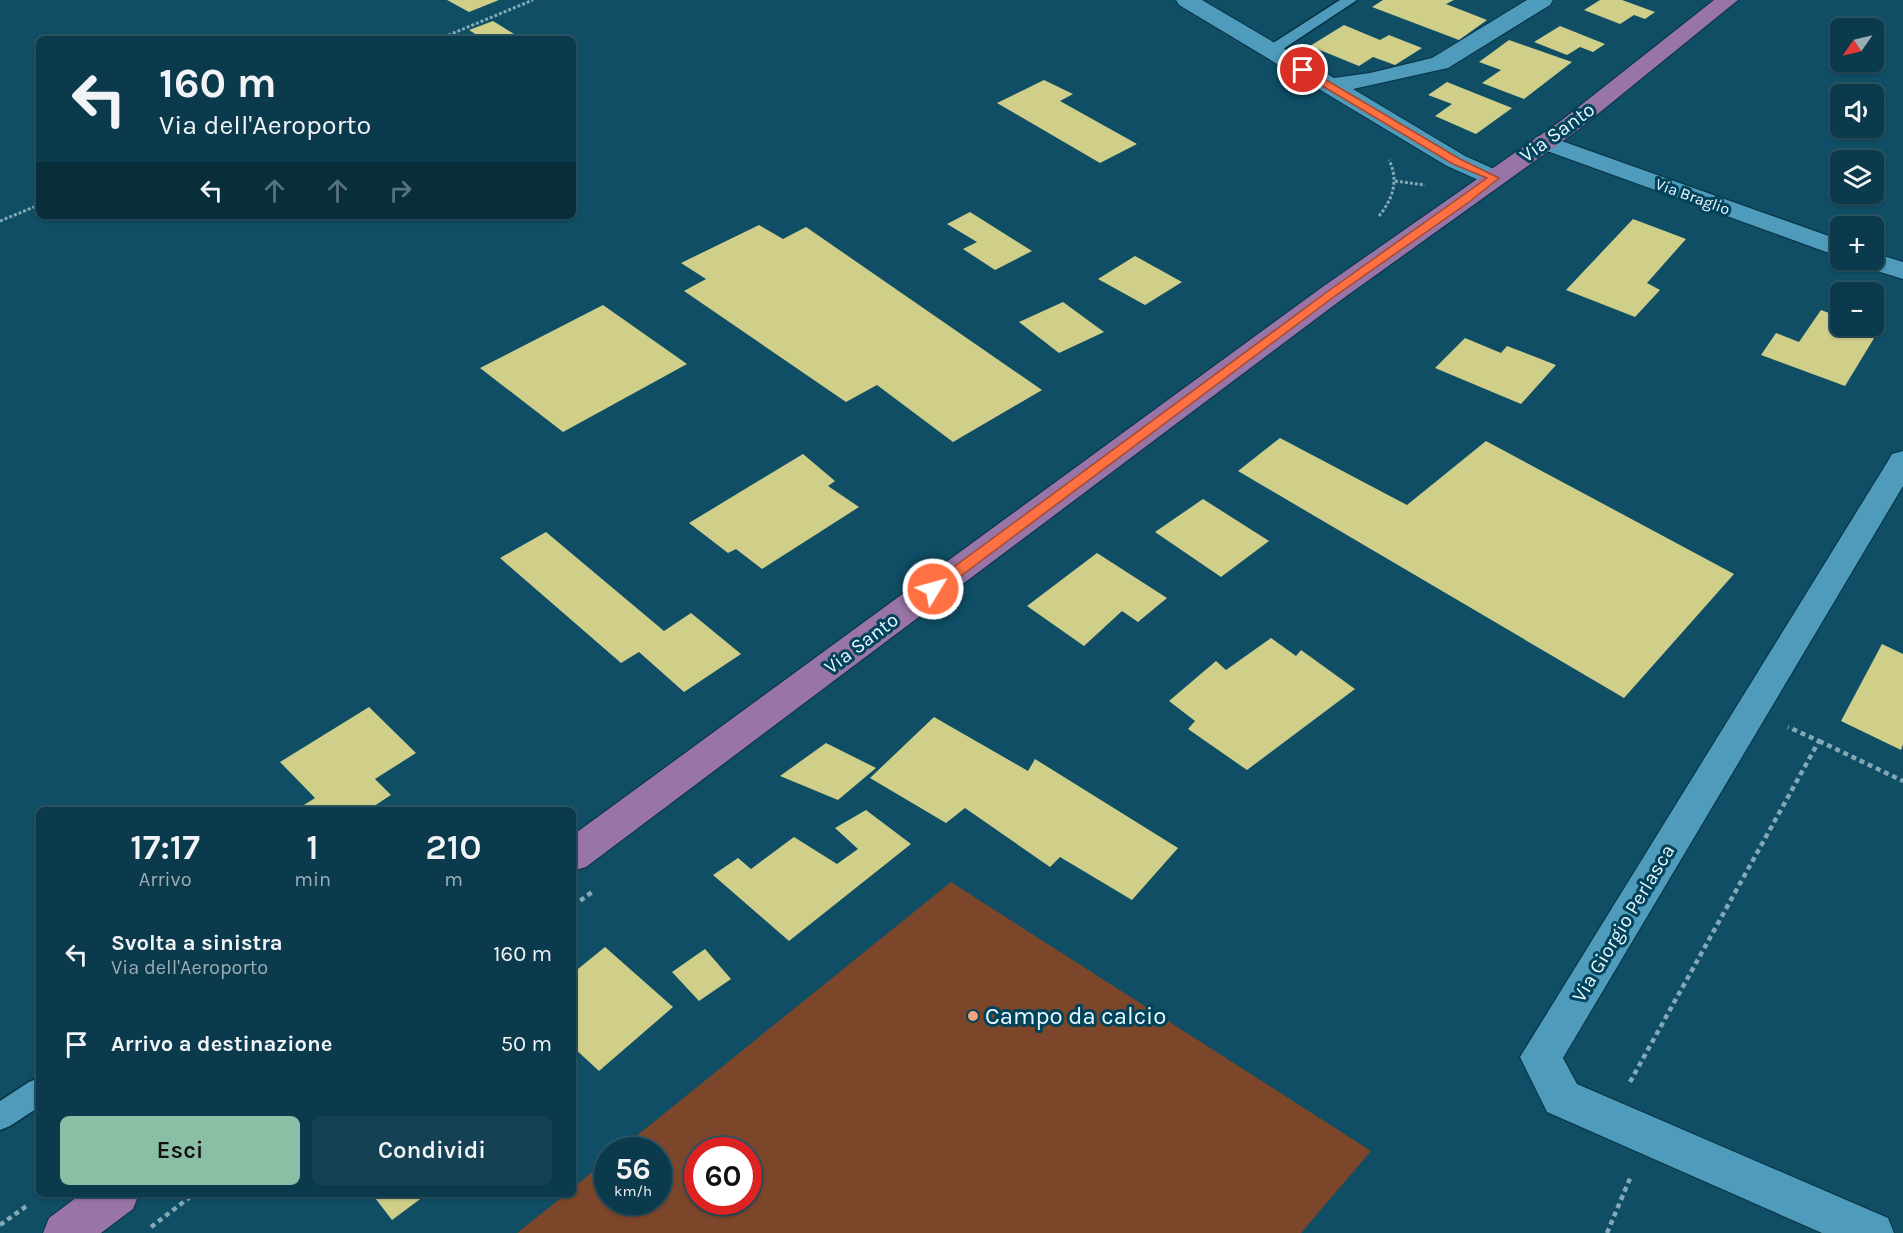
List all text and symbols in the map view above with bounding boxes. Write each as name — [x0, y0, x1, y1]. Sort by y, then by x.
north arrow — [1830, 18, 1884, 72]
map controls — [1830, 18, 1884, 336]
pin — [1277, 44, 1328, 95]
icon: arrive — [1286, 53, 1319, 86]
text: 160 m — [159, 58, 277, 108]
icon: left — [60, 60, 138, 138]
button: sound — [1830, 84, 1884, 138]
street label: Via Santo — [1516, 98, 1599, 167]
text: Via dell'Aeroporto — [159, 109, 371, 141]
button: layers — [1830, 150, 1884, 204]
icon: left — [195, 174, 228, 207]
icon: ahead — [258, 174, 291, 207]
icon: ahead — [321, 174, 354, 207]
icon: right — [384, 174, 417, 207]
street label: Via Braglio — [1653, 174, 1733, 219]
button: + — [1830, 216, 1884, 270]
button: − — [1830, 282, 1884, 336]
position arrow — [901, 557, 965, 621]
street label: Via Santo — [820, 608, 903, 679]
text: 17:17 — [130, 826, 200, 868]
text: 1 — [306, 826, 319, 868]
text: 210 — [425, 826, 482, 868]
street label: Via Giorgio Perlasca — [1567, 840, 1680, 1006]
text: Arrivo — [139, 868, 192, 891]
text: min — [294, 868, 331, 891]
text: m — [444, 868, 463, 891]
text: Svolta a sinistra — [111, 930, 283, 956]
icon: left — [60, 938, 93, 971]
text: 160 m — [493, 941, 552, 967]
text: Via dell'Aeroporto — [111, 956, 268, 979]
place label: Campo da calcio — [985, 1002, 1166, 1030]
marker: Campo da calcio — [966, 1009, 980, 1023]
icon: arrive — [60, 1028, 93, 1061]
text: Arrivo a destinazione — [111, 1031, 332, 1057]
text: 50 m — [501, 1031, 552, 1057]
button: Esci — [60, 1116, 300, 1185]
button: Condividi — [312, 1116, 552, 1185]
speed limit sign: 60 — [684, 1137, 762, 1215]
text: 56 — [615, 1151, 651, 1187]
text: km/h — [614, 1182, 652, 1200]

